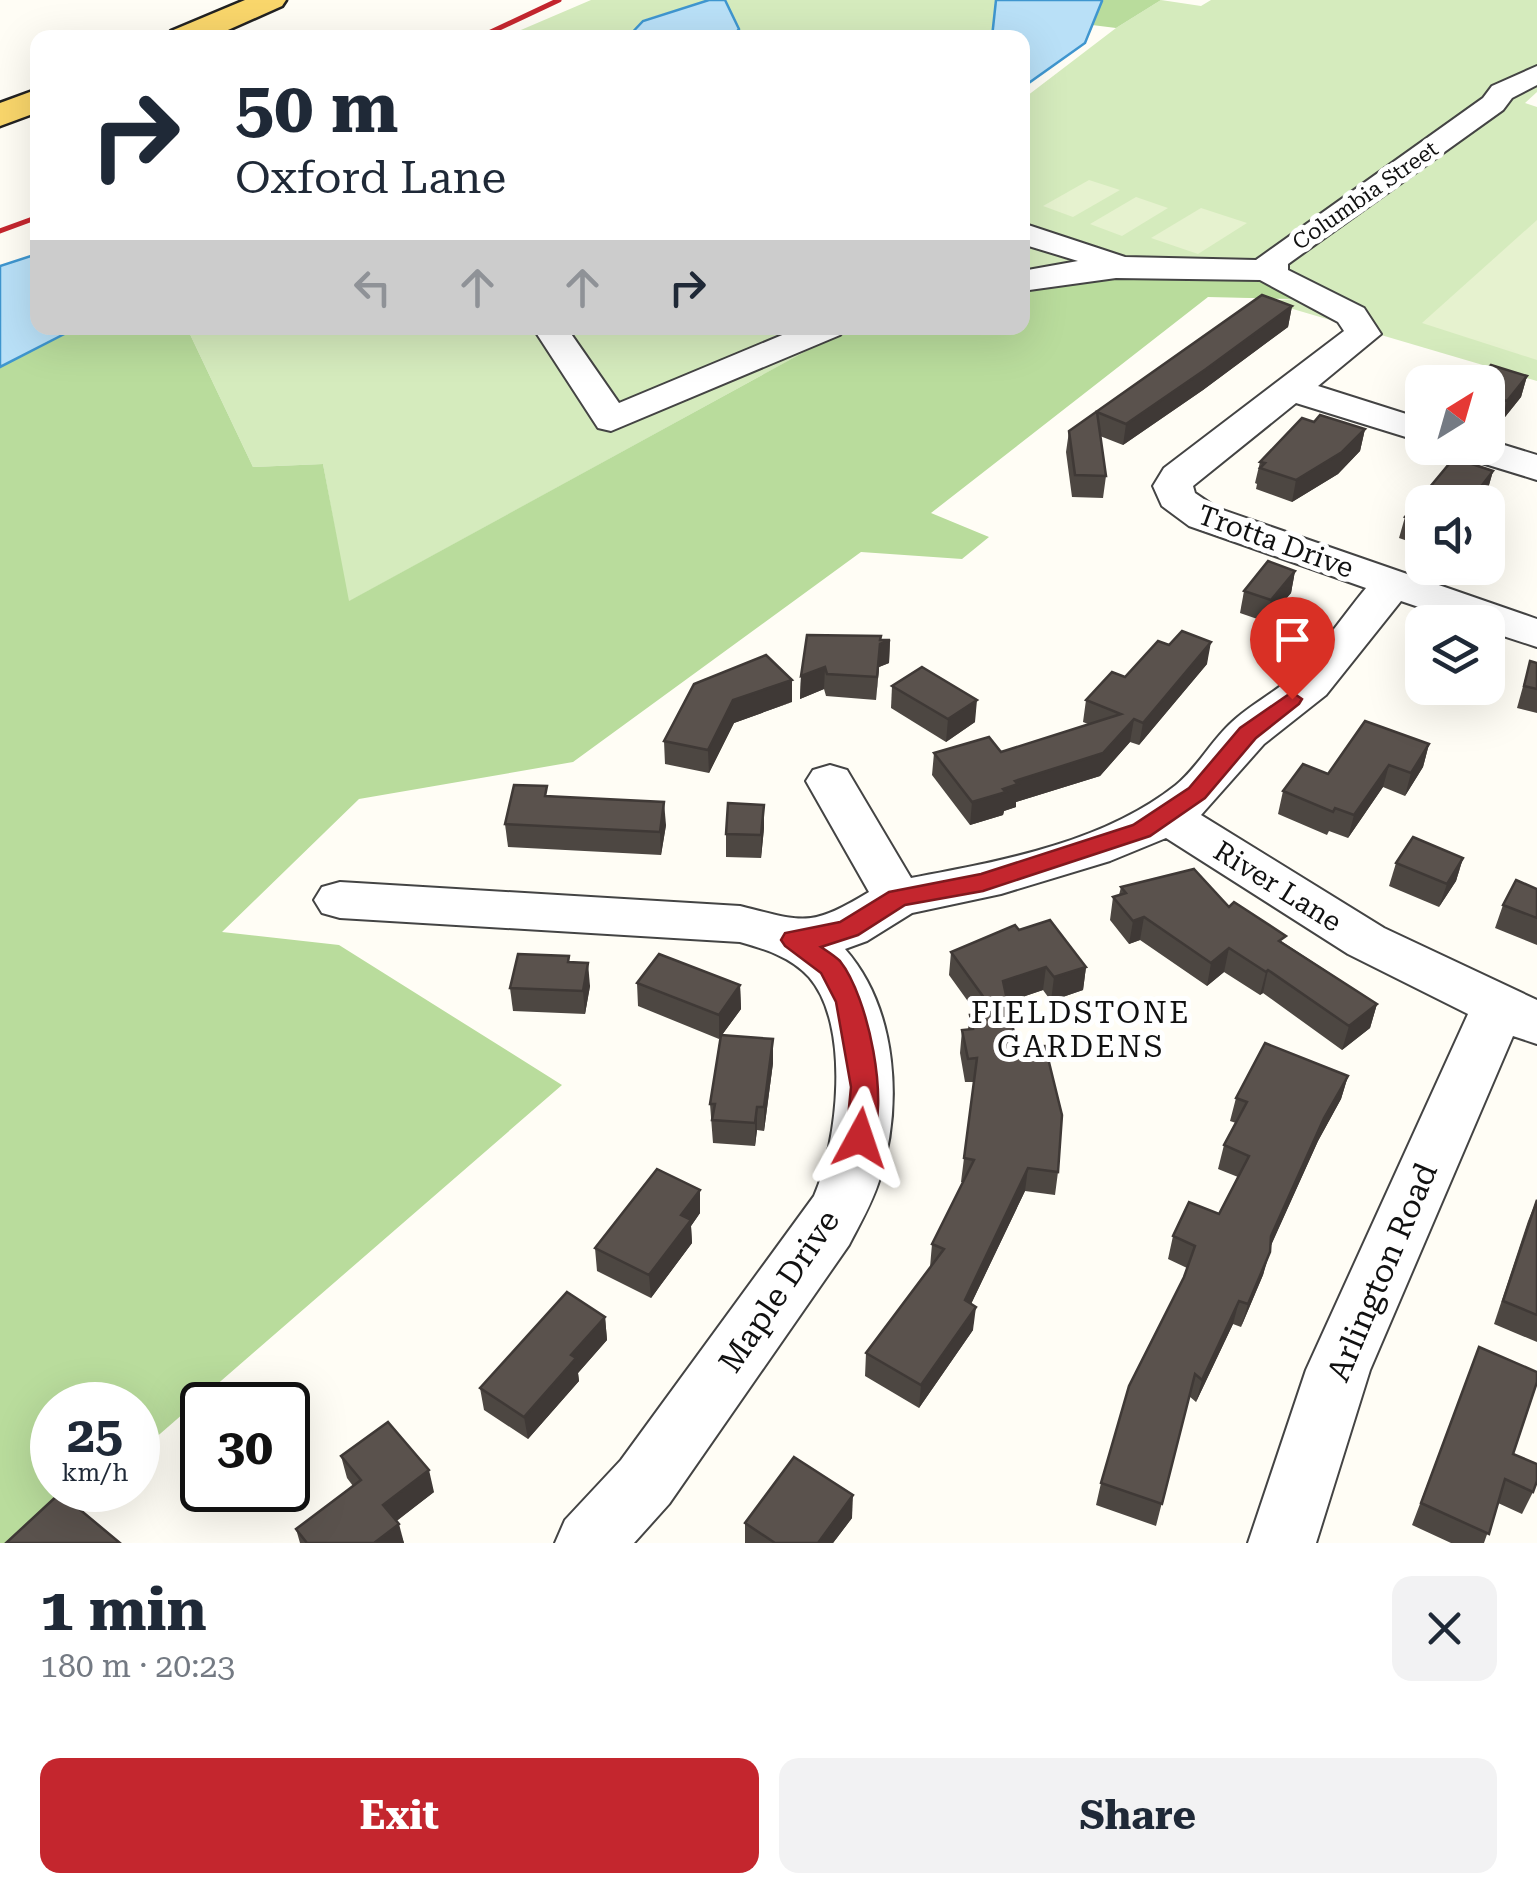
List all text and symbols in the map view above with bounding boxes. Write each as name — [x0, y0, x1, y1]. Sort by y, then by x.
text: 50 m — [235, 67, 399, 149]
icon: right — [70, 70, 200, 200]
street label: Columbia Street — [1288, 136, 1443, 255]
text: Oxford Lane — [235, 151, 506, 204]
icon: left — [345, 260, 400, 315]
icon: ahead — [450, 260, 505, 315]
icon: ahead — [555, 260, 610, 315]
icon: right — [660, 260, 715, 315]
north arrow — [1405, 365, 1505, 465]
map controls — [1405, 365, 1505, 705]
button: sound — [1405, 485, 1505, 585]
street label: Trotta Drive — [1193, 498, 1358, 585]
pin — [1250, 597, 1335, 700]
button: layers — [1405, 605, 1505, 705]
icon: arrive — [1265, 612, 1320, 667]
street label: River Lane — [1208, 834, 1348, 939]
district label: FIELDSTONE GARDENS — [971, 995, 1191, 1064]
position arrow — [808, 1086, 912, 1190]
street label: Arlington Road — [1319, 1157, 1445, 1387]
street label: Maple Drive — [711, 1203, 847, 1379]
speed limit sign: 30 — [180, 1382, 310, 1512]
text: 25 — [67, 1406, 123, 1464]
text: km/h — [62, 1458, 128, 1487]
text: 1 min — [40, 1574, 207, 1645]
button: close — [1392, 1576, 1497, 1681]
text: 180 m · 20:23 — [40, 1647, 235, 1685]
button: Exit — [40, 1758, 759, 1873]
button: Share — [779, 1758, 1497, 1873]

